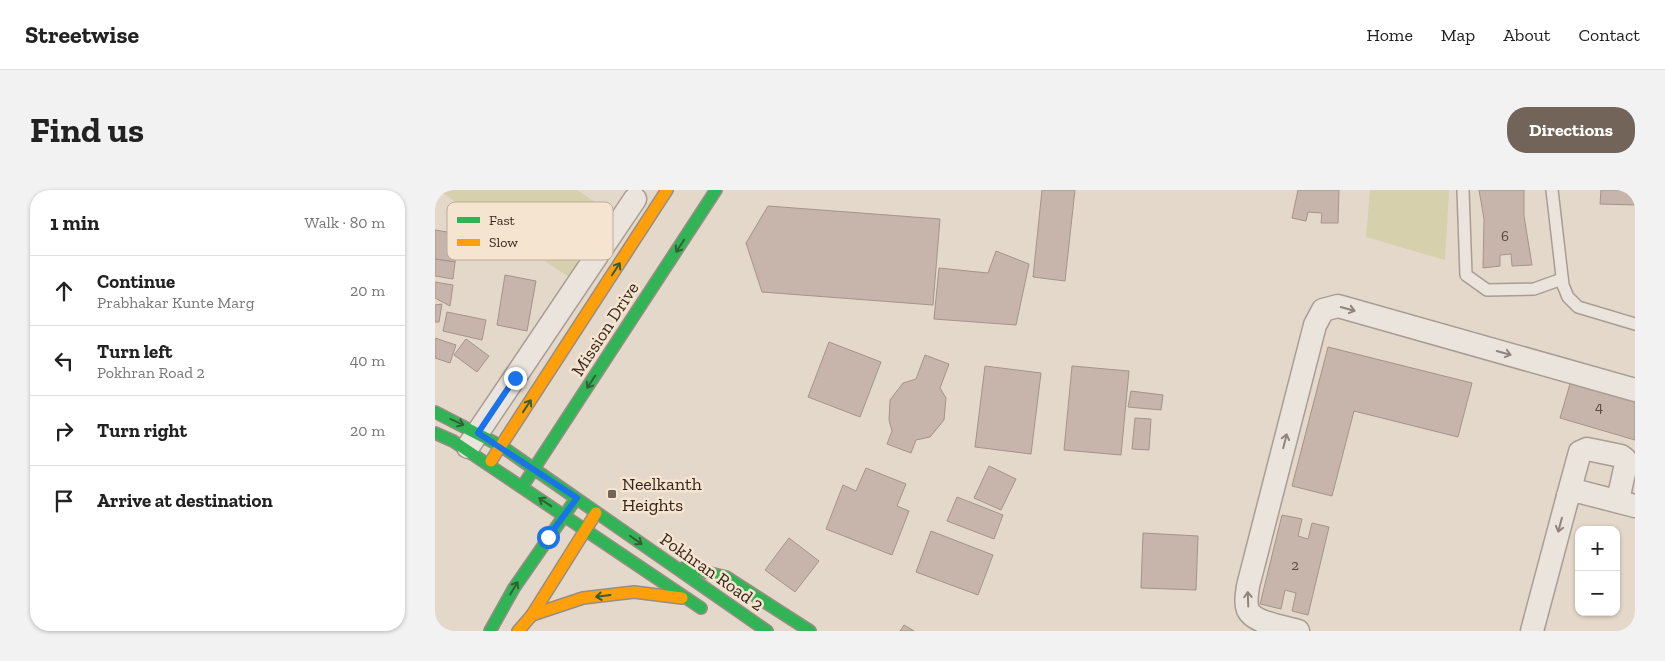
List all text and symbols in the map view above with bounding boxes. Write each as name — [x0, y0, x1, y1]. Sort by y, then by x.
text: Streetwise — [25, 20, 139, 49]
text: Home — [1366, 24, 1413, 46]
text: Map — [1441, 24, 1475, 46]
text: About — [1503, 24, 1550, 46]
text: Contact — [1578, 24, 1640, 46]
button: Directions — [1507, 107, 1635, 153]
text: Find us — [30, 109, 144, 151]
legend — [447, 202, 613, 260]
text: 1 min — [50, 210, 100, 235]
text: Fast — [489, 212, 516, 229]
text: Walk · 80 m — [304, 213, 385, 232]
house number: 6 — [1501, 227, 1509, 245]
text: Slow — [489, 234, 518, 251]
one-way arrow — [675, 238, 685, 252]
one-way arrow — [611, 263, 621, 277]
text: Continue — [97, 270, 175, 293]
icon: ahead — [50, 277, 78, 305]
street label: Mission Drive — [566, 278, 644, 380]
text: 20 m — [350, 281, 385, 300]
text: Prabhakar Kunte Marg — [97, 293, 255, 312]
one-way arrow — [1340, 305, 1356, 314]
text: Turn left — [97, 340, 172, 363]
icon: left — [50, 347, 78, 375]
one-way arrow — [1496, 349, 1512, 359]
text: 40 m — [350, 351, 385, 370]
text: Pokhran Road 2 — [97, 363, 205, 382]
route end — [504, 367, 527, 390]
one-way arrow — [586, 374, 596, 388]
house number: 4 — [1595, 398, 1603, 416]
one-way arrow — [522, 399, 532, 413]
icon: right — [50, 417, 78, 445]
one-way arrow — [449, 418, 464, 428]
text: Turn right — [97, 419, 187, 442]
text: 20 m — [350, 421, 385, 440]
one-way arrow — [1281, 433, 1290, 449]
place label: Neelkanth Heights — [622, 473, 702, 516]
icon: arrive — [50, 487, 78, 515]
marker: Neelkanth Heights — [606, 488, 618, 500]
text: Arrive at destination — [97, 489, 273, 512]
one-way arrow — [538, 496, 552, 506]
one-way arrow — [1554, 517, 1564, 533]
route start — [537, 526, 560, 549]
map controls — [1575, 526, 1620, 616]
button: + — [1575, 526, 1620, 571]
street label: Pokhran Road 2 — [656, 528, 768, 616]
one-way arrow — [629, 535, 643, 545]
house number: 2 — [1291, 556, 1299, 574]
button: − — [1575, 571, 1620, 616]
one-way arrow — [510, 582, 520, 596]
one-way arrow — [595, 591, 611, 601]
one-way arrow — [1243, 591, 1252, 607]

